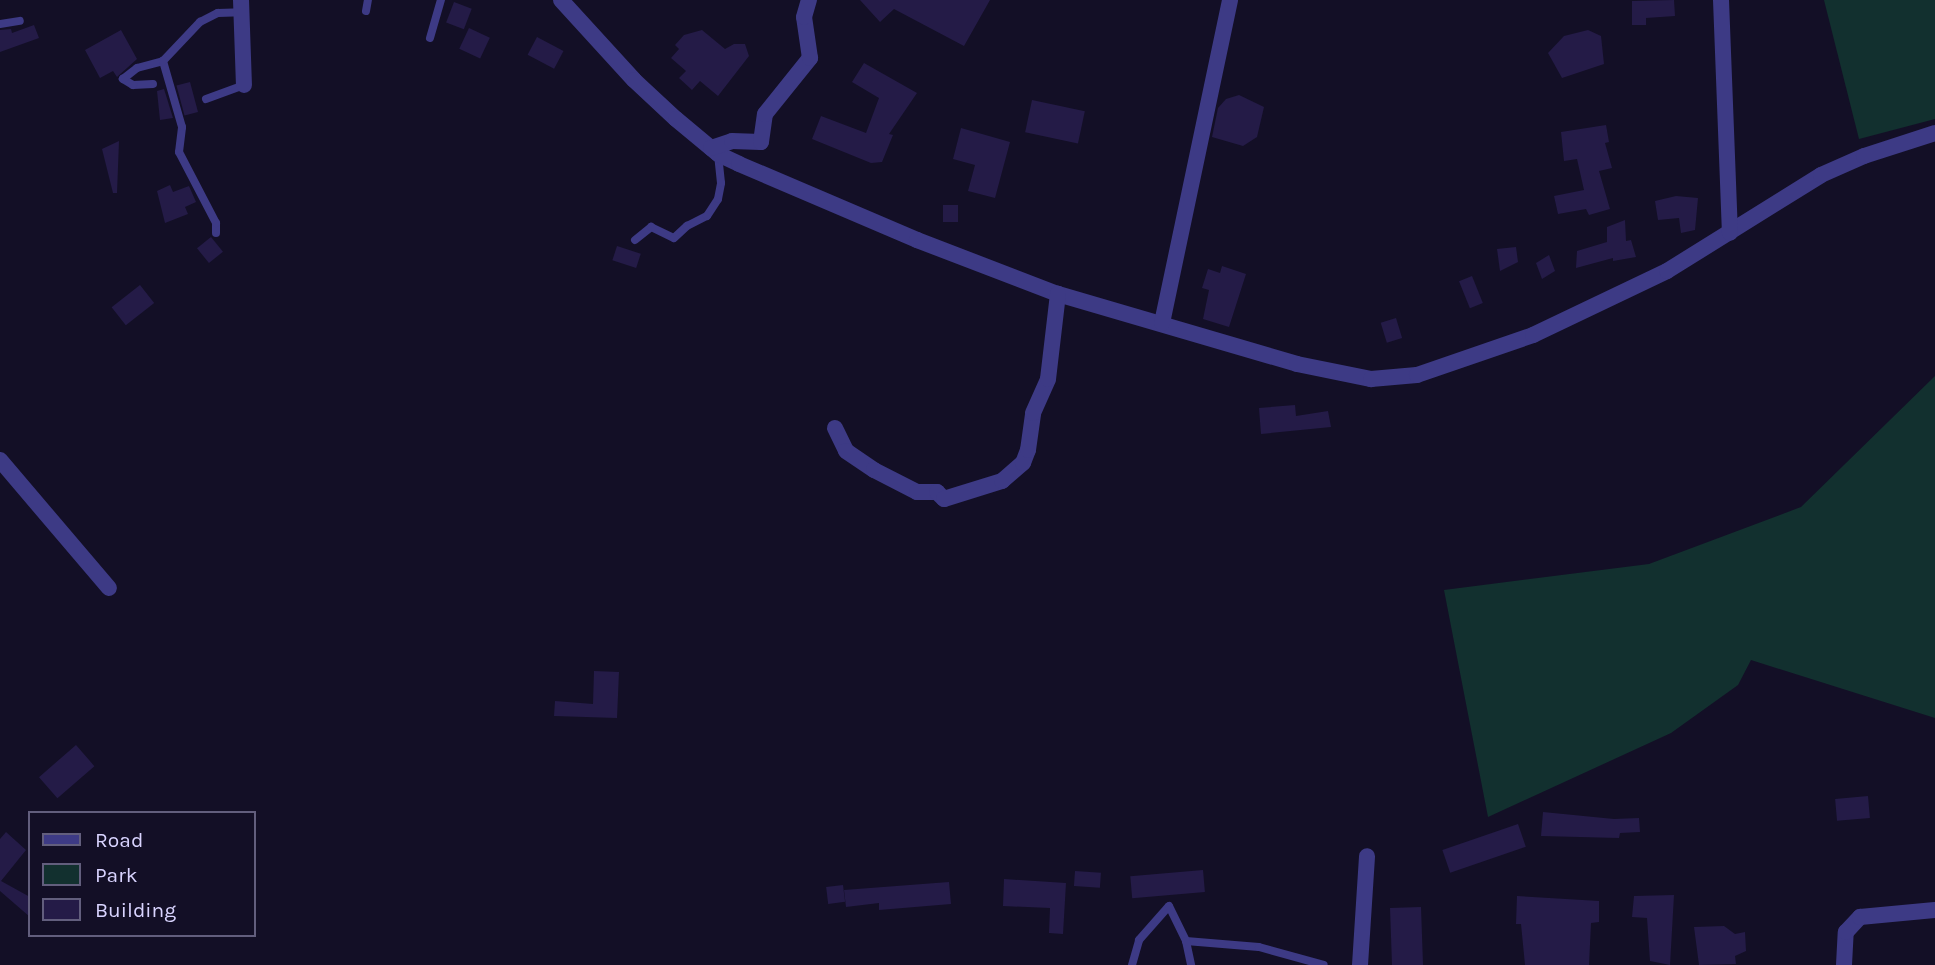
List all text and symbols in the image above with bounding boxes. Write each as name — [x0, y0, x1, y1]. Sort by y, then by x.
legend — [28, 811, 256, 937]
text: Road — [95, 828, 143, 852]
text: Park — [95, 863, 138, 887]
text: Building — [95, 898, 176, 922]

